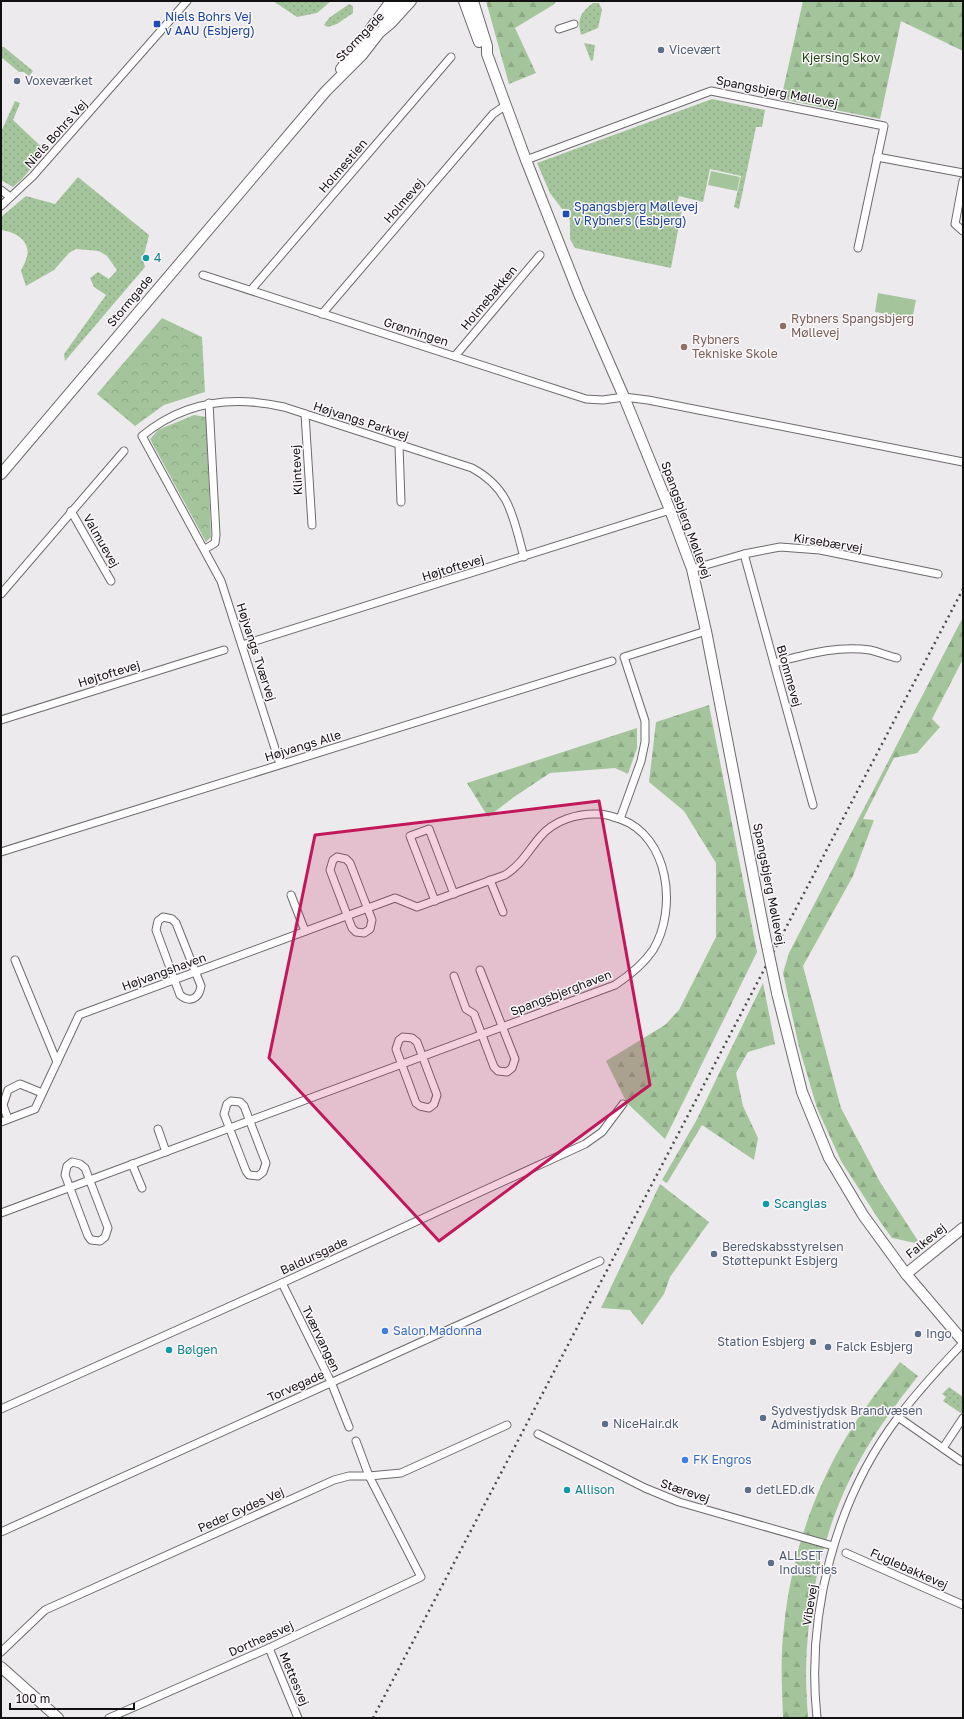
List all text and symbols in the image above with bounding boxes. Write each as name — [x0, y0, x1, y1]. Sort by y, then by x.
place label: Niels Bohrs Vej v AAU (Esbjerg) — [165, 9, 255, 38]
street label: Stormgade — [332, 9, 387, 65]
marker: Niels Bohrs Vej v AAU (Esbjerg) — [152, 19, 162, 29]
place label: Vicevært — [669, 42, 721, 57]
marker: Vicevært — [656, 45, 666, 55]
park label: Kjersing Skov — [802, 50, 880, 65]
street label: Spangsbjerg Møllevej — [715, 72, 839, 111]
place label: Voxeværket — [25, 73, 93, 88]
marker: Voxeværket — [12, 76, 22, 86]
street label: Niels Bohrs Vej — [21, 96, 90, 171]
street label: Holmestien — [315, 136, 370, 196]
street label: Holmevej — [380, 175, 427, 226]
place label: Spangsbjerg Møllevej v Rybners (Esbjerg) — [574, 199, 698, 228]
marker: Spangsbjerg Møllevej v Rybners (Esbjerg) — [561, 209, 571, 219]
place label: 4 — [154, 250, 161, 265]
marker: 4 — [141, 253, 151, 263]
street label: Holmebakken — [457, 262, 520, 333]
street label: Stormgade — [104, 272, 156, 330]
place label: Rybners Spangsbjerg Møllevej — [791, 311, 914, 340]
street label: Grønningen — [382, 314, 450, 349]
marker: Rybners Spangsbjerg Møllevej — [778, 321, 788, 331]
place label: Rybners Tekniske Skole — [692, 332, 778, 361]
marker: Rybners Tekniske Skole — [679, 342, 689, 352]
street label: Højvangs Parkvej — [311, 398, 411, 443]
street label: Klintevej — [288, 444, 305, 496]
street label: Spangsbjerg Møllevej — [658, 459, 715, 581]
street label: Valmuevej — [80, 511, 123, 570]
street label: Kirsebærvej — [792, 530, 864, 555]
street label: Højtoftevej — [420, 551, 486, 584]
street label: Højvangs Tværvej — [233, 601, 279, 703]
street label: Blommevej — [774, 643, 805, 708]
street label: Højtoftevej — [76, 657, 142, 690]
street label: Højvangs Alle — [263, 727, 343, 764]
street label: Spangsbjerg Møllevej — [750, 822, 789, 946]
street label: Højvangshaven — [120, 949, 208, 994]
street label: Spangsbjerghaven — [508, 966, 614, 1019]
place label: Scanglas — [774, 1196, 827, 1211]
marker: Scanglas — [761, 1199, 771, 1209]
street label: Falkevej — [903, 1220, 949, 1261]
street label: Baldursgade — [278, 1233, 350, 1278]
place label: Beredskabsstyrelsen Støttepunkt Esbjerg — [722, 1239, 844, 1268]
marker: Beredskabsstyrelsen Støttepunkt Esbjerg — [709, 1249, 719, 1259]
street label: Tværvangen — [299, 1303, 344, 1374]
place label: Salon Madonna — [393, 1323, 482, 1338]
marker: Salon Madonna — [380, 1326, 390, 1336]
place label: Ingo — [926, 1326, 952, 1341]
marker: Ingo — [913, 1329, 923, 1339]
place label: Station Esbjerg — [717, 1334, 805, 1349]
marker: Station Esbjerg — [808, 1337, 818, 1347]
place label: Falck Esbjerg — [836, 1339, 913, 1354]
place label: Bølgen — [177, 1342, 218, 1357]
marker: Falck Esbjerg — [823, 1342, 833, 1352]
marker: Bølgen — [164, 1345, 174, 1355]
street label: Torvegade — [265, 1366, 327, 1405]
place label: Sydvestjydsk Brandvæsen Administration — [771, 1403, 923, 1432]
marker: Sydvestjydsk Brandvæsen Administration — [758, 1413, 768, 1423]
place label: NiceHair.dk — [613, 1416, 679, 1431]
marker: NiceHair.dk — [600, 1419, 610, 1429]
place label: FK Engros — [693, 1452, 752, 1467]
marker: FK Engros — [680, 1455, 690, 1465]
street label: Stærevej — [658, 1475, 712, 1506]
place label: Allison — [575, 1482, 615, 1497]
place label: detLED.dk — [756, 1482, 815, 1497]
street label: Peder Gydes Vej — [195, 1484, 286, 1535]
marker: Allison — [562, 1485, 572, 1495]
marker: detLED.dk — [743, 1485, 753, 1495]
street label: Fuglebakkevej — [868, 1545, 950, 1592]
place label: ALLSET Industries — [779, 1548, 837, 1577]
marker: ALLSET Industries — [766, 1558, 776, 1568]
street label: Vibevej — [799, 1583, 820, 1627]
street label: Dortheasvej — [226, 1618, 296, 1660]
street label: Mettesvej — [276, 1650, 312, 1708]
scale bar — [10, 1685, 134, 1711]
text: 100 m — [16, 1691, 50, 1706]

